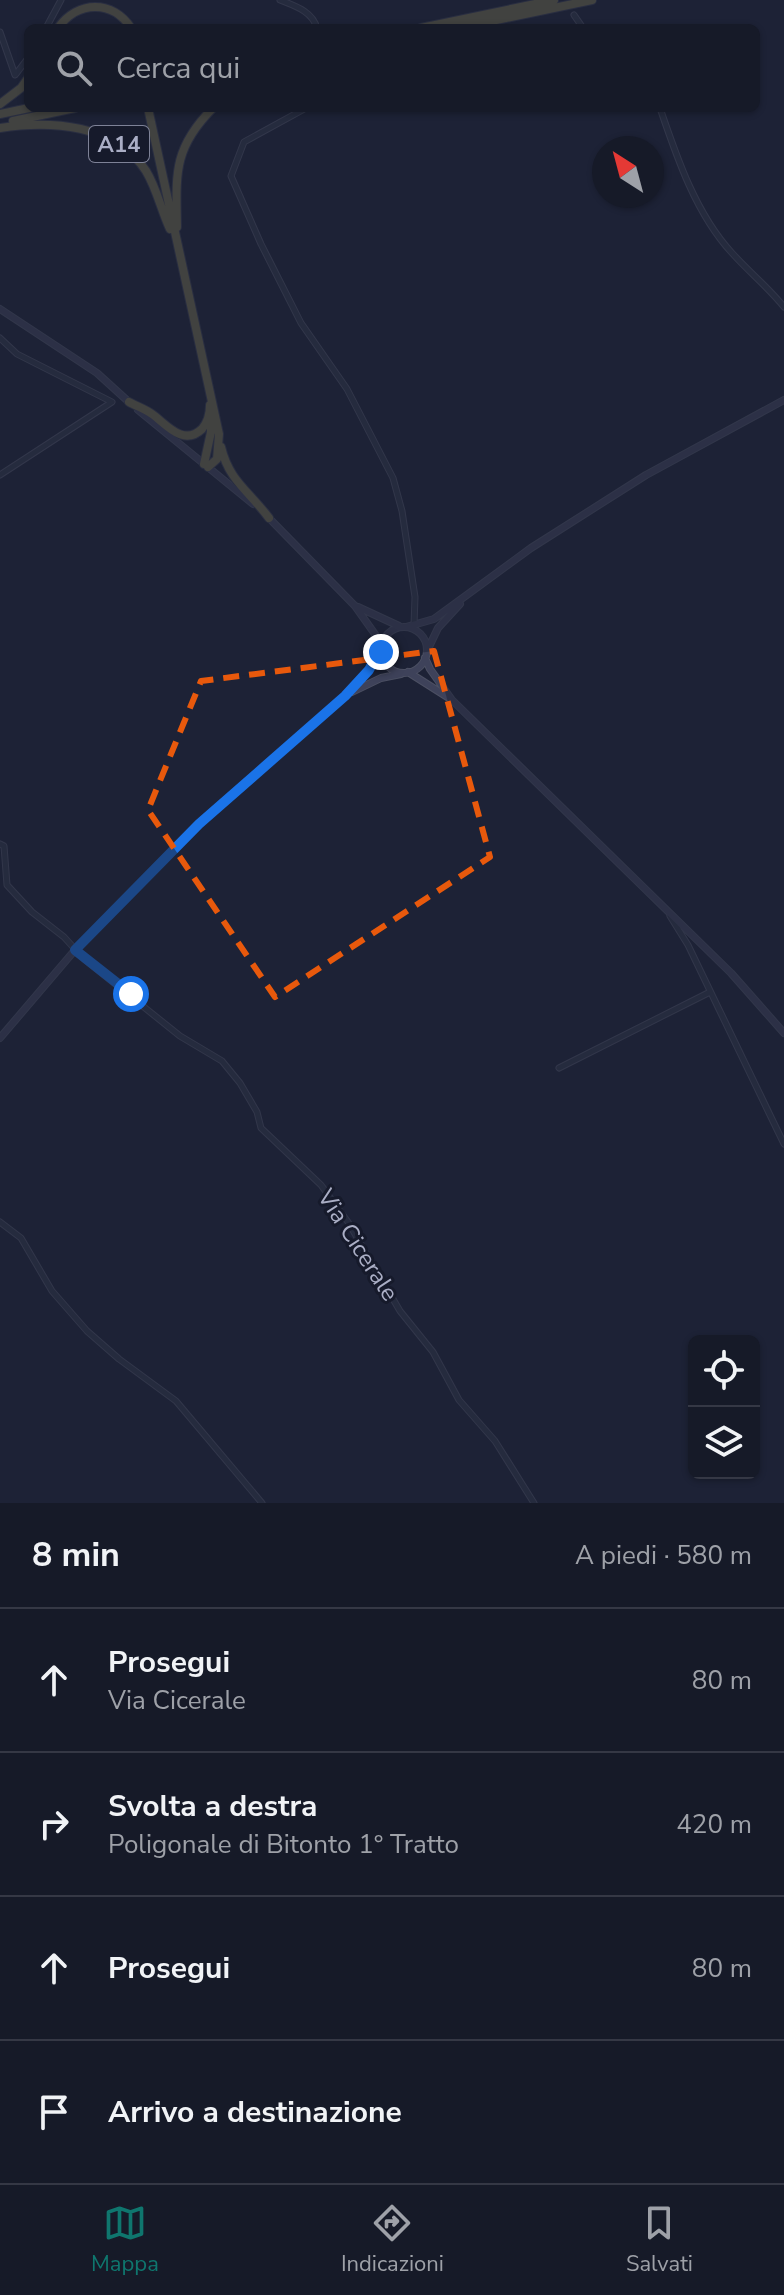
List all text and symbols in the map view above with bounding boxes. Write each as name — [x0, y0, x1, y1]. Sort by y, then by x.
search box — [24, 24, 760, 112]
icon: search — [52, 46, 96, 90]
text: Cerca qui — [116, 48, 240, 89]
road number: A14 — [89, 126, 149, 162]
north arrow — [592, 136, 664, 208]
route end — [363, 634, 399, 670]
route start — [113, 976, 149, 1012]
street label: Via Cicerale — [309, 1182, 406, 1307]
map controls — [688, 1335, 760, 1479]
button: locate — [688, 1335, 760, 1407]
button: layers — [688, 1407, 760, 1479]
text: 8 min — [32, 1532, 120, 1578]
text: A piedi · 580 m — [575, 1538, 752, 1573]
text: Prosegui — [108, 1642, 230, 1683]
icon: ahead — [32, 1658, 76, 1702]
text: 80 m — [692, 1663, 752, 1698]
text: Via Cicerale — [108, 1683, 246, 1718]
text: Svolta a destra — [108, 1786, 318, 1827]
icon: right — [32, 1802, 76, 1846]
text: 420 m — [676, 1807, 752, 1842]
text: Poligonale di Bitonto 1° Tratto — [108, 1827, 459, 1862]
icon: ahead — [32, 1946, 76, 1990]
text: Prosegui — [108, 1948, 230, 1989]
text: 80 m — [692, 1951, 752, 1986]
icon: arrive — [32, 2090, 76, 2134]
text: Arrivo a destinazione — [108, 2092, 402, 2133]
tab: Mappa — [91, 2201, 159, 2279]
tab: Indicazioni — [341, 2201, 444, 2279]
tab: Salvati — [626, 2201, 693, 2279]

